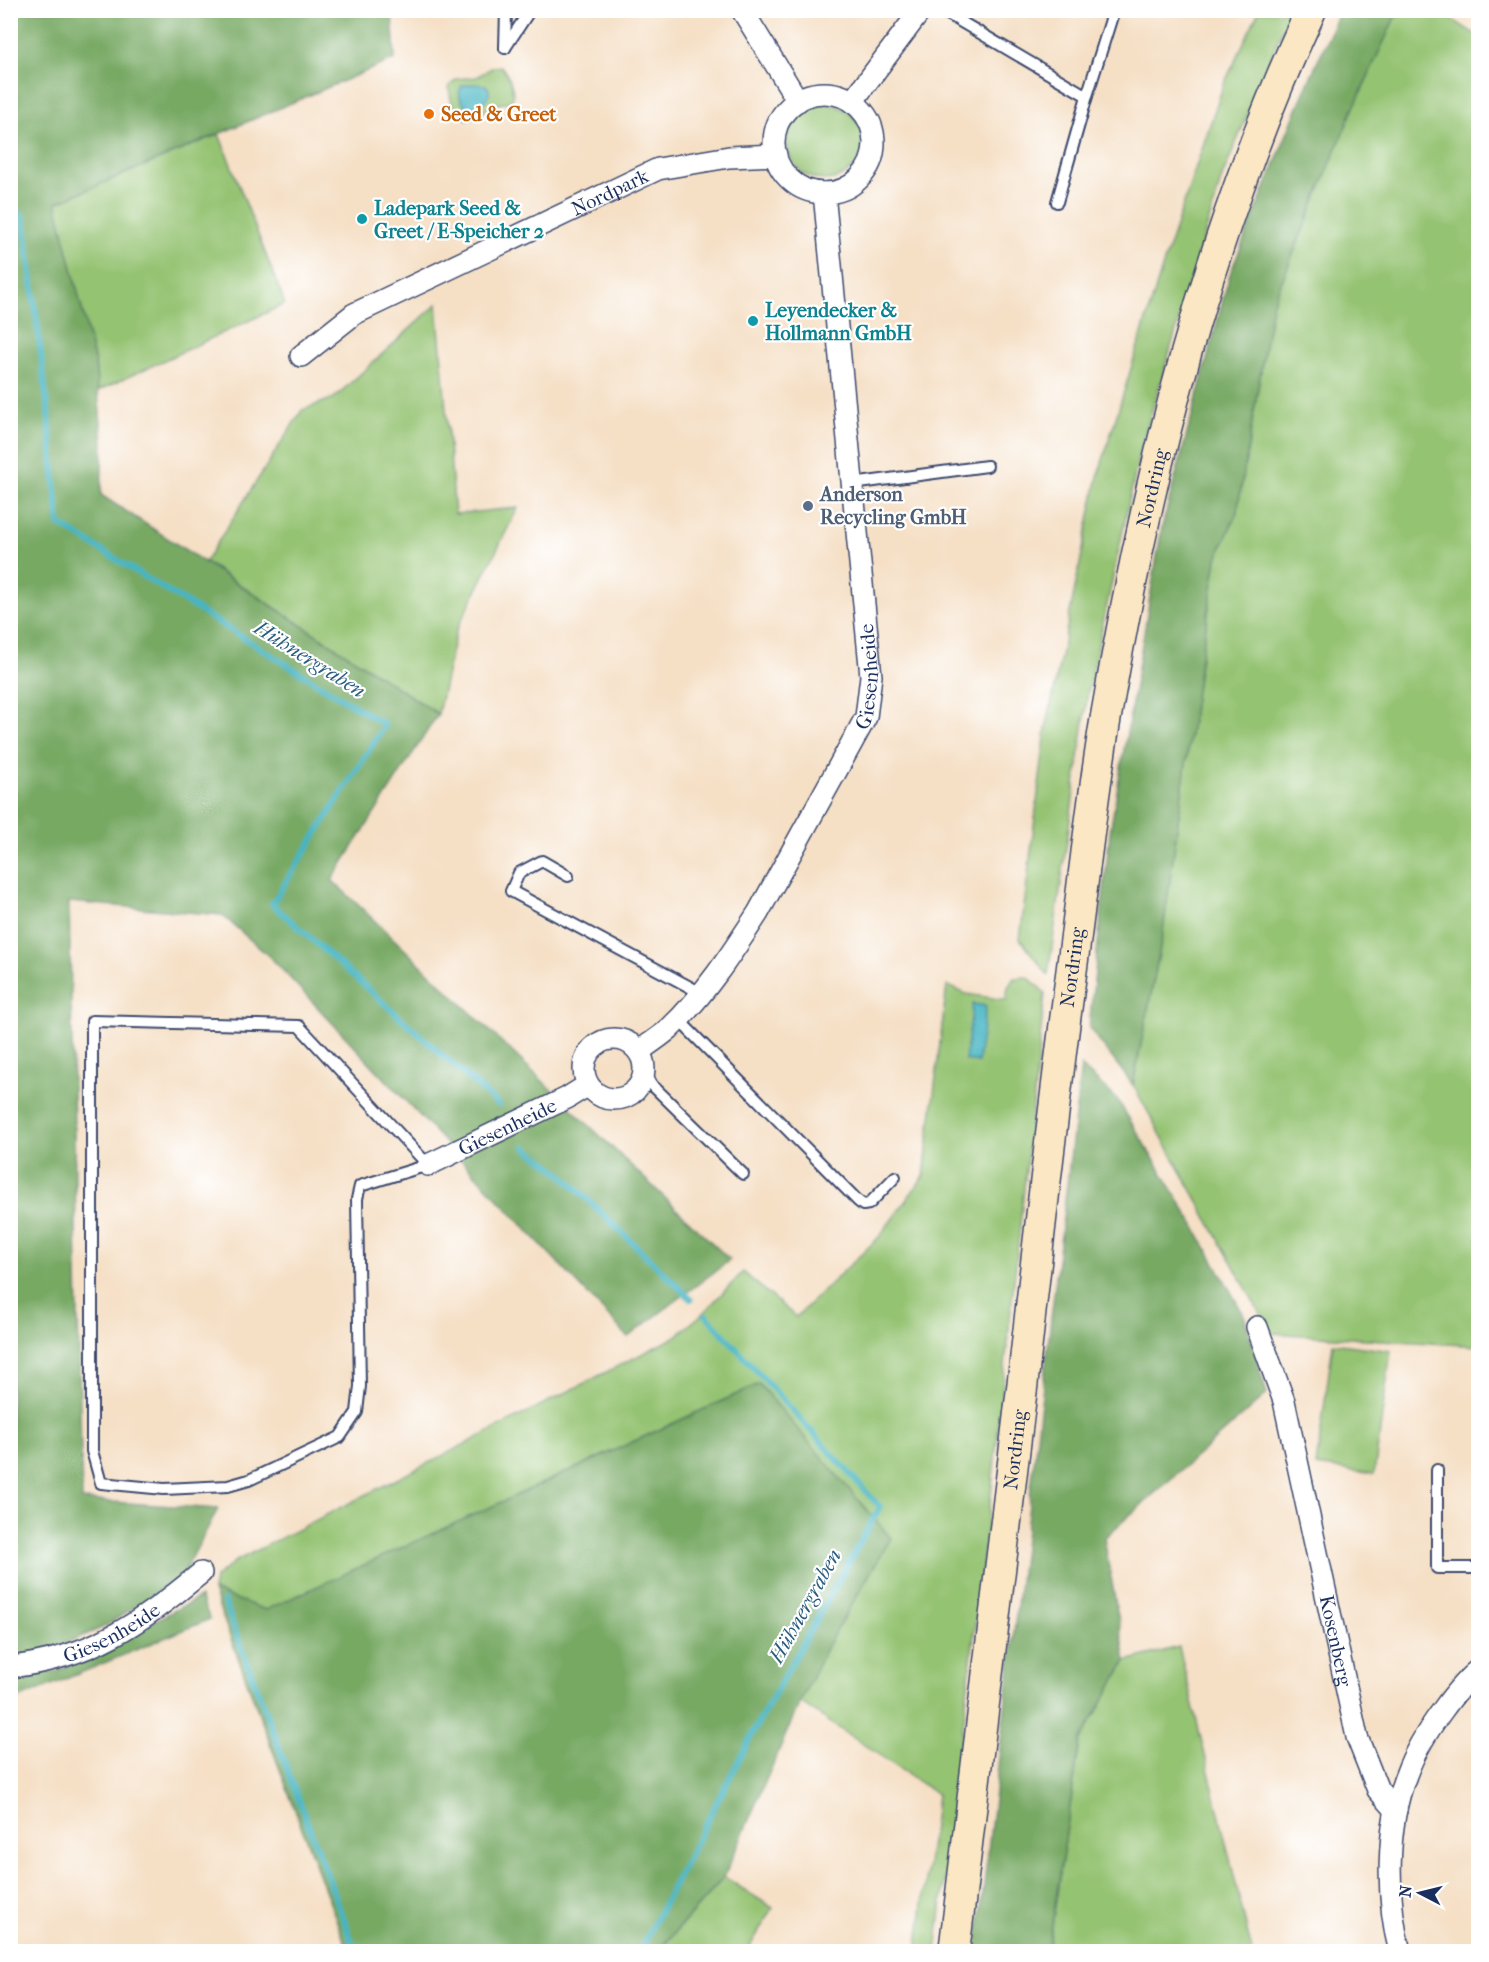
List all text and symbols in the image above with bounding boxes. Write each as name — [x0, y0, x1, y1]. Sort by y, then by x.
place label: Seed & Greet — [441, 103, 557, 126]
marker: Seed & Greet — [422, 107, 436, 121]
street label: Nordpark — [568, 164, 653, 221]
place label: Ladepark Seed & Greet / E-Speicher 2 — [374, 197, 544, 243]
marker: Ladepark Seed & Greet / E-Speicher 2 — [355, 212, 369, 226]
place label: Leyendecker & Hollmann GmbH — [765, 299, 912, 345]
marker: Leyendecker & Hollmann GmbH — [746, 314, 760, 328]
street label: Nordring — [1132, 446, 1173, 530]
place label: Anderson Recycling GmbH — [818, 483, 967, 529]
marker: Anderson Recycling GmbH — [801, 499, 815, 513]
water label: Hühnergraben — [249, 615, 370, 703]
street label: Giesenheide — [850, 623, 884, 734]
street label: Nordring — [1056, 925, 1089, 1009]
street label: Giesenheide — [455, 1094, 560, 1161]
street label: Nordring — [999, 1408, 1031, 1491]
water label: Hühnergraben — [763, 1545, 846, 1668]
street label: Kosenberg — [1314, 1593, 1357, 1689]
street label: Giesenheide — [60, 1598, 165, 1668]
north arrow — [1390, 1863, 1450, 1923]
text: N — [1395, 1883, 1416, 1898]

